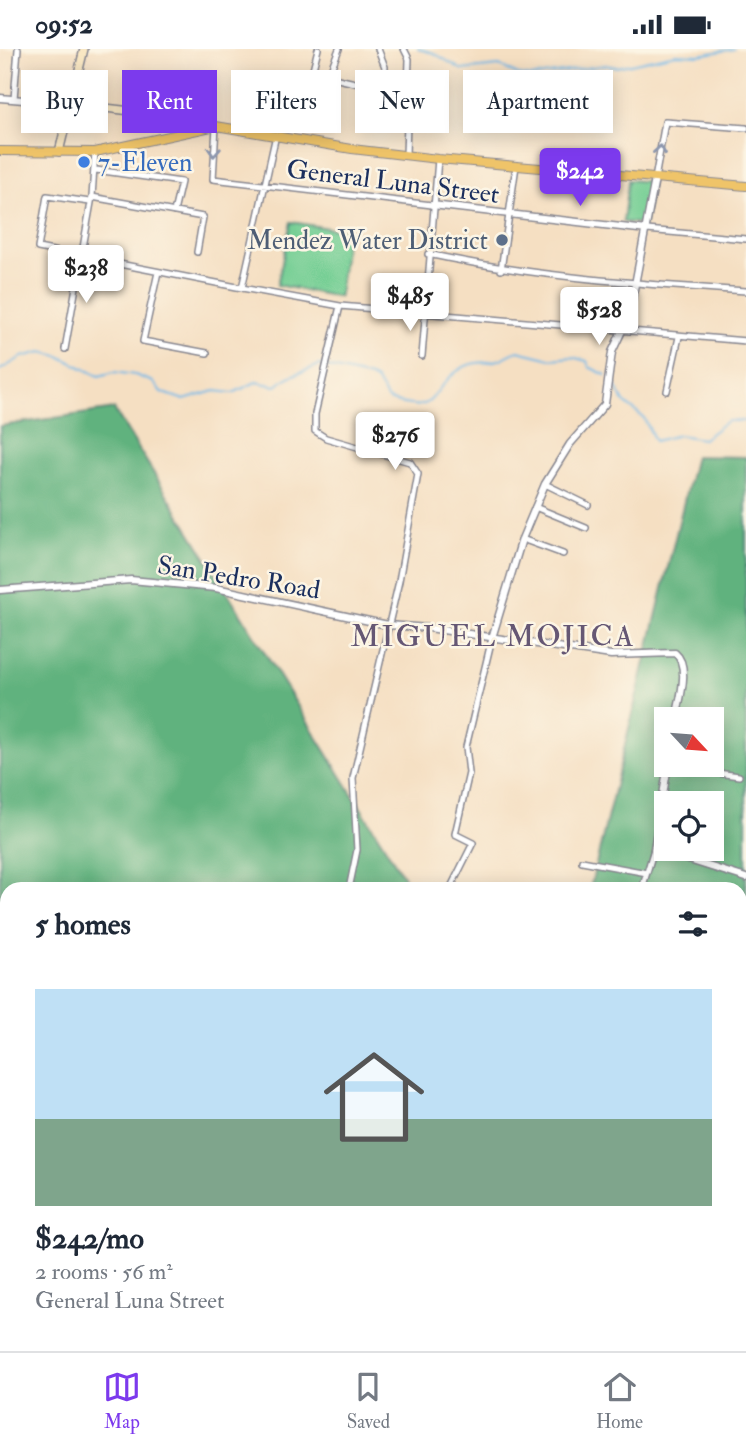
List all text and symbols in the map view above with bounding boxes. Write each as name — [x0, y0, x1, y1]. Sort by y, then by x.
text: 09:52 — [35, 9, 93, 41]
chip: Buy — [21, 70, 108, 133]
chip: Rent — [122, 70, 217, 133]
chip: Filters — [231, 70, 341, 133]
chip: New — [355, 70, 449, 133]
chip: Apartment — [463, 70, 613, 133]
one-way arrow — [652, 144, 667, 156]
place label: 7-Eleven — [98, 147, 192, 179]
one-way arrow — [207, 147, 222, 158]
pin: $242 — [539, 149, 621, 208]
street label: General Luna Street — [285, 153, 501, 211]
marker: 7-Eleven — [76, 154, 92, 170]
text: $242 — [556, 156, 604, 185]
place label: Mendez Water District — [247, 225, 488, 257]
marker: Mendez Water District — [494, 232, 510, 248]
pin: $238 — [45, 245, 127, 305]
text: $238 — [64, 253, 108, 282]
pin: $485 — [369, 273, 451, 333]
text: $485 — [387, 281, 433, 310]
pin: $528 — [558, 287, 640, 347]
text: $528 — [576, 295, 622, 324]
pin: $276 — [354, 413, 436, 472]
text: $276 — [372, 420, 418, 449]
street label: San Pedro Road — [155, 549, 323, 607]
district label: MIGUEL MOJICA — [351, 618, 635, 655]
north arrow — [654, 707, 724, 777]
map controls — [654, 707, 724, 861]
button: locate — [654, 791, 724, 861]
icon: filters — [674, 905, 712, 943]
text: 5 homes — [35, 906, 131, 943]
icon: home — [311, 1034, 437, 1160]
text: $242/mo — [35, 1220, 144, 1257]
text: 2 rooms · 56 m² — [35, 1257, 173, 1286]
text: General Luna Street — [35, 1286, 224, 1315]
tab: Map — [103, 1368, 141, 1434]
tab: Saved — [347, 1368, 390, 1434]
tab: Home — [596, 1368, 643, 1434]

